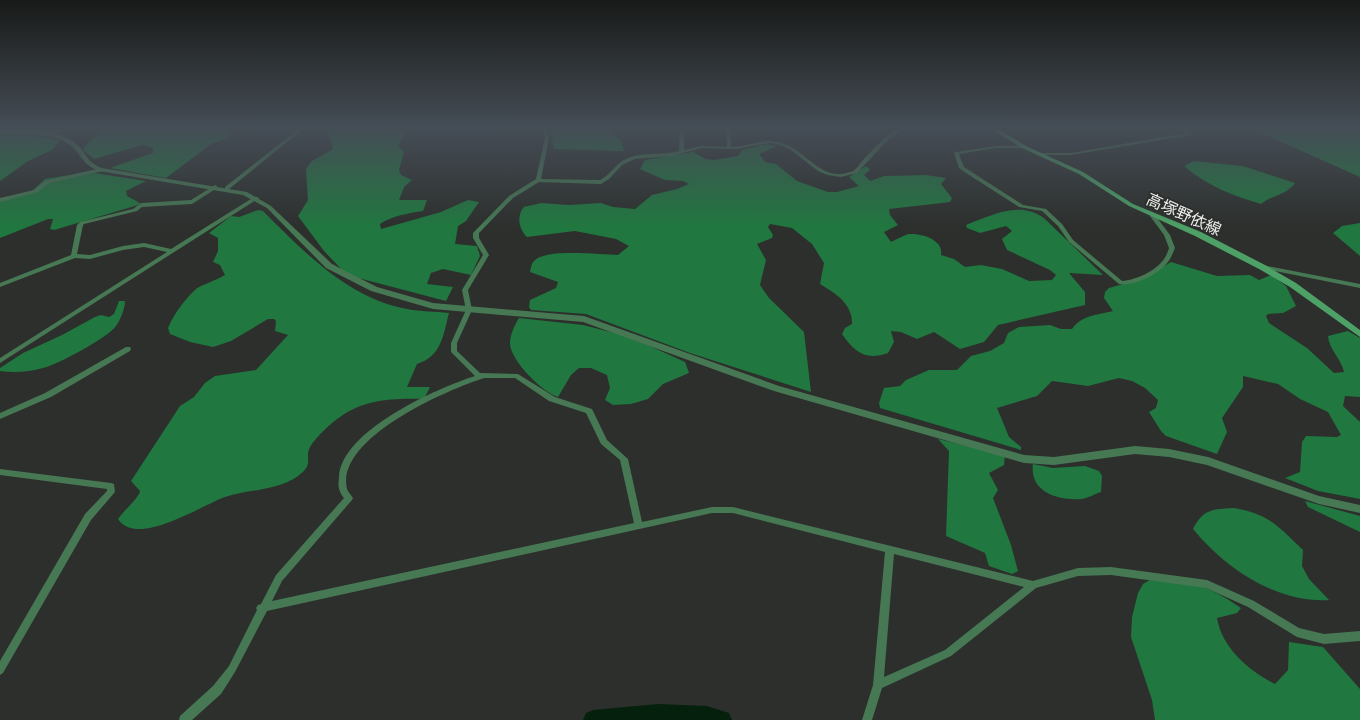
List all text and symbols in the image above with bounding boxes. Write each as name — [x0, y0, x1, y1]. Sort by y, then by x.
street label: 高塚野依線 — [1143, 186, 1226, 240]

